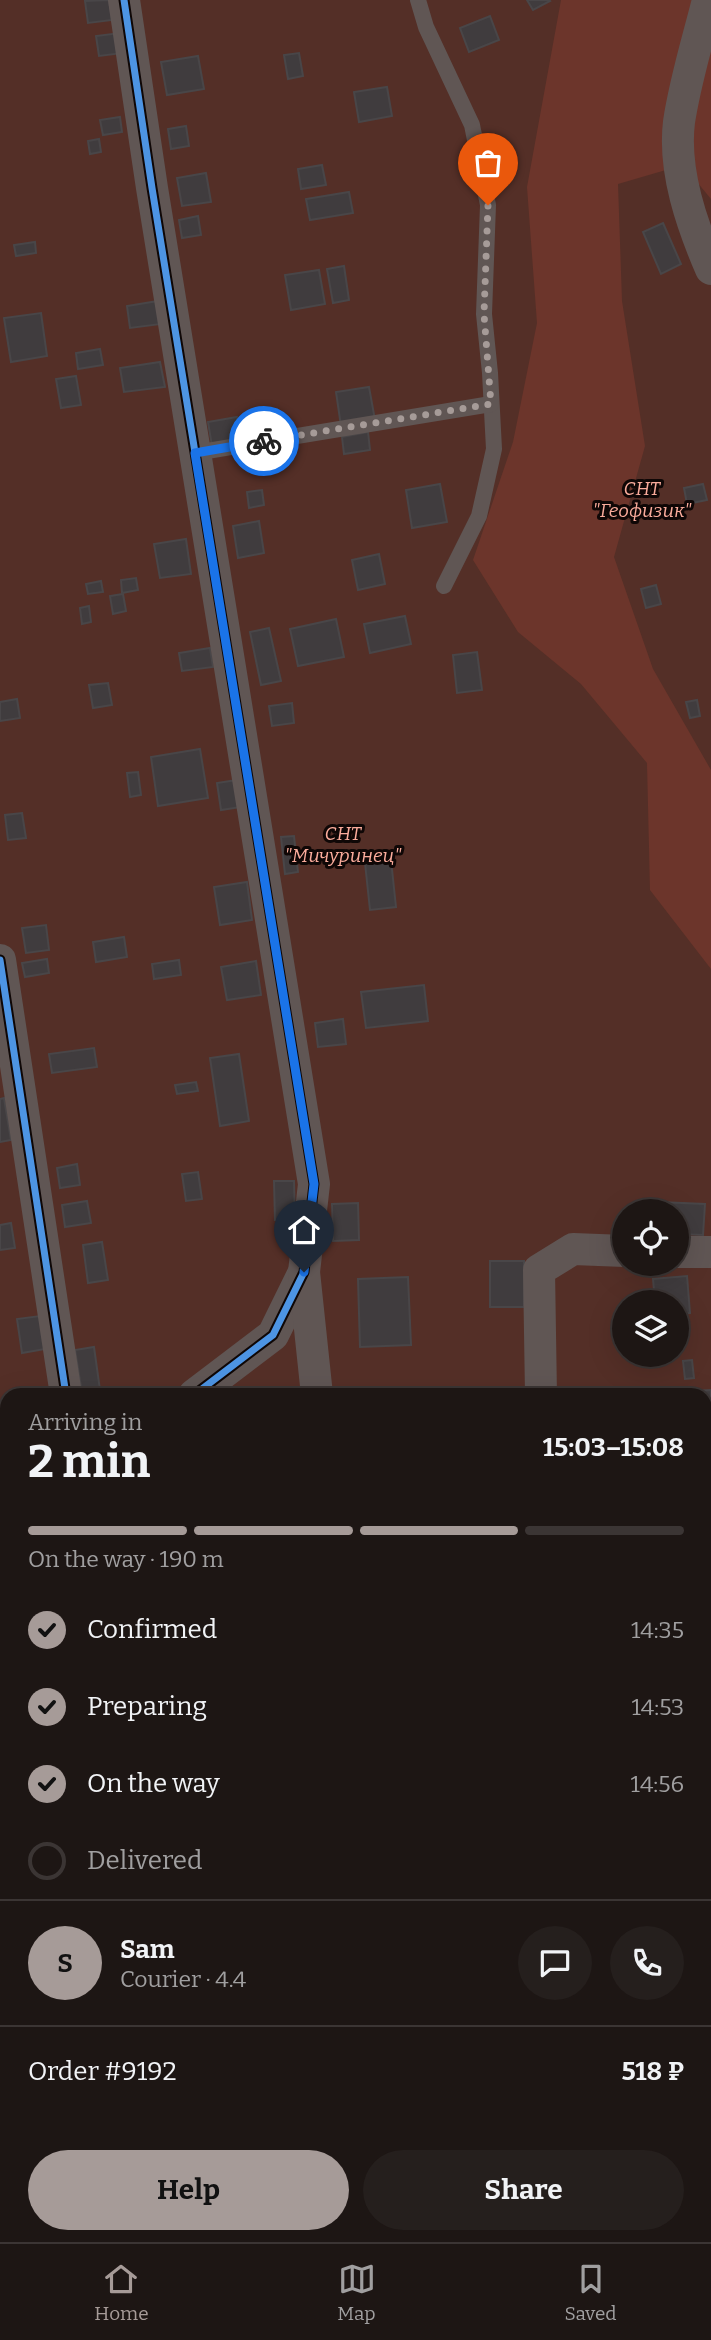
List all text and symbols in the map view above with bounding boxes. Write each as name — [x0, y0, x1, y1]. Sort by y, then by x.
pin — [458, 133, 518, 205]
icon: bag — [469, 144, 507, 182]
courier — [229, 406, 299, 476]
icon: bike — [245, 422, 283, 460]
park label: СНТ "Геофизик" — [593, 477, 692, 522]
park label: СНТ "Мичуринец" — [285, 822, 402, 867]
map controls — [612, 1199, 689, 1367]
button: locate — [612, 1199, 689, 1276]
pin — [274, 1200, 334, 1272]
icon: home — [285, 1211, 323, 1249]
button: layers — [612, 1290, 689, 1367]
text: Arriving in — [28, 1408, 142, 1436]
text: 15:03–15:08 — [543, 1432, 684, 1463]
text: 2 min — [28, 1434, 150, 1489]
text: On the way · 190 m — [28, 1545, 224, 1573]
icon: check — [28, 1611, 66, 1649]
text: Confirmed — [87, 1614, 217, 1645]
text: 14:35 — [631, 1616, 684, 1644]
icon: check — [28, 1688, 66, 1726]
text: Preparing — [87, 1691, 207, 1722]
text: 14:53 — [632, 1693, 684, 1721]
icon: check — [28, 1765, 66, 1803]
text: On the way — [87, 1768, 220, 1799]
text: 14:56 — [631, 1770, 684, 1798]
text: Delivered — [87, 1845, 202, 1876]
button: chat — [518, 1926, 592, 2000]
button: phone — [610, 1926, 684, 2000]
text: Sam — [120, 1934, 175, 1965]
text: S — [57, 1948, 73, 1979]
text: Courier · 4.4 — [120, 1965, 246, 1993]
text: Order #9192 — [28, 2056, 177, 2087]
text: 518 ₽ — [621, 2056, 684, 2087]
button: Help — [28, 2150, 349, 2230]
button: Share — [363, 2150, 684, 2230]
tab: Home — [94, 2260, 149, 2325]
tab: Map — [337, 2260, 376, 2325]
tab: Saved — [564, 2260, 617, 2325]

